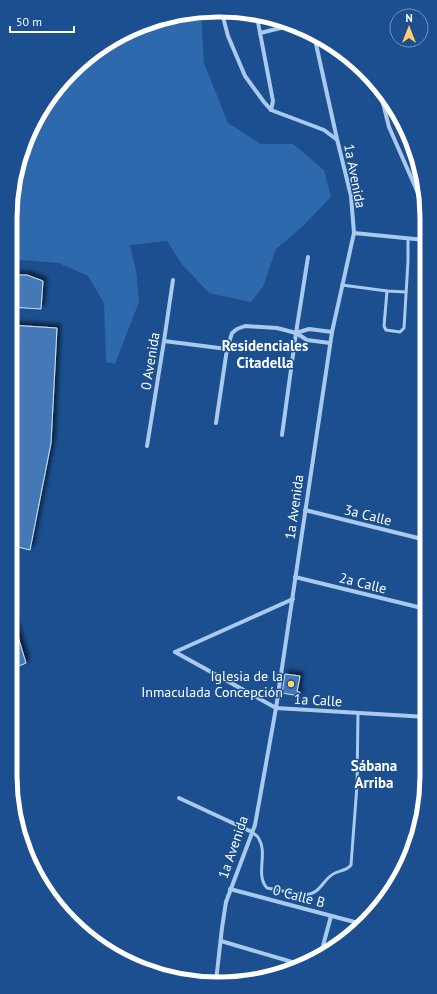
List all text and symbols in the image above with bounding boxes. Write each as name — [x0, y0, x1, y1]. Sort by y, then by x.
scale bar — [10, 8, 74, 34]
north arrow — [389, 8, 429, 48]
text: N — [405, 11, 413, 25]
text: 50 m — [16, 14, 42, 29]
street label: 1a Avenida — [340, 142, 370, 210]
street label: 0 Avenida — [137, 331, 163, 391]
district label: Residenciales Citadella — [222, 336, 308, 372]
street label: 1a Avenida — [281, 473, 307, 541]
street label: 3a Calle — [342, 500, 394, 530]
street label: 2a Calle — [337, 568, 389, 598]
place label: Iglesia de la Inmaculada Concepción — [141, 667, 283, 701]
marker: Iglesia de la Inmaculada Concepción — [286, 679, 296, 689]
street label: 1a Calle — [293, 690, 343, 710]
district label: Sábana Arriba — [351, 756, 397, 792]
street label: 1a Avenida — [214, 813, 252, 881]
street label: 0 Calle B — [271, 880, 327, 912]

